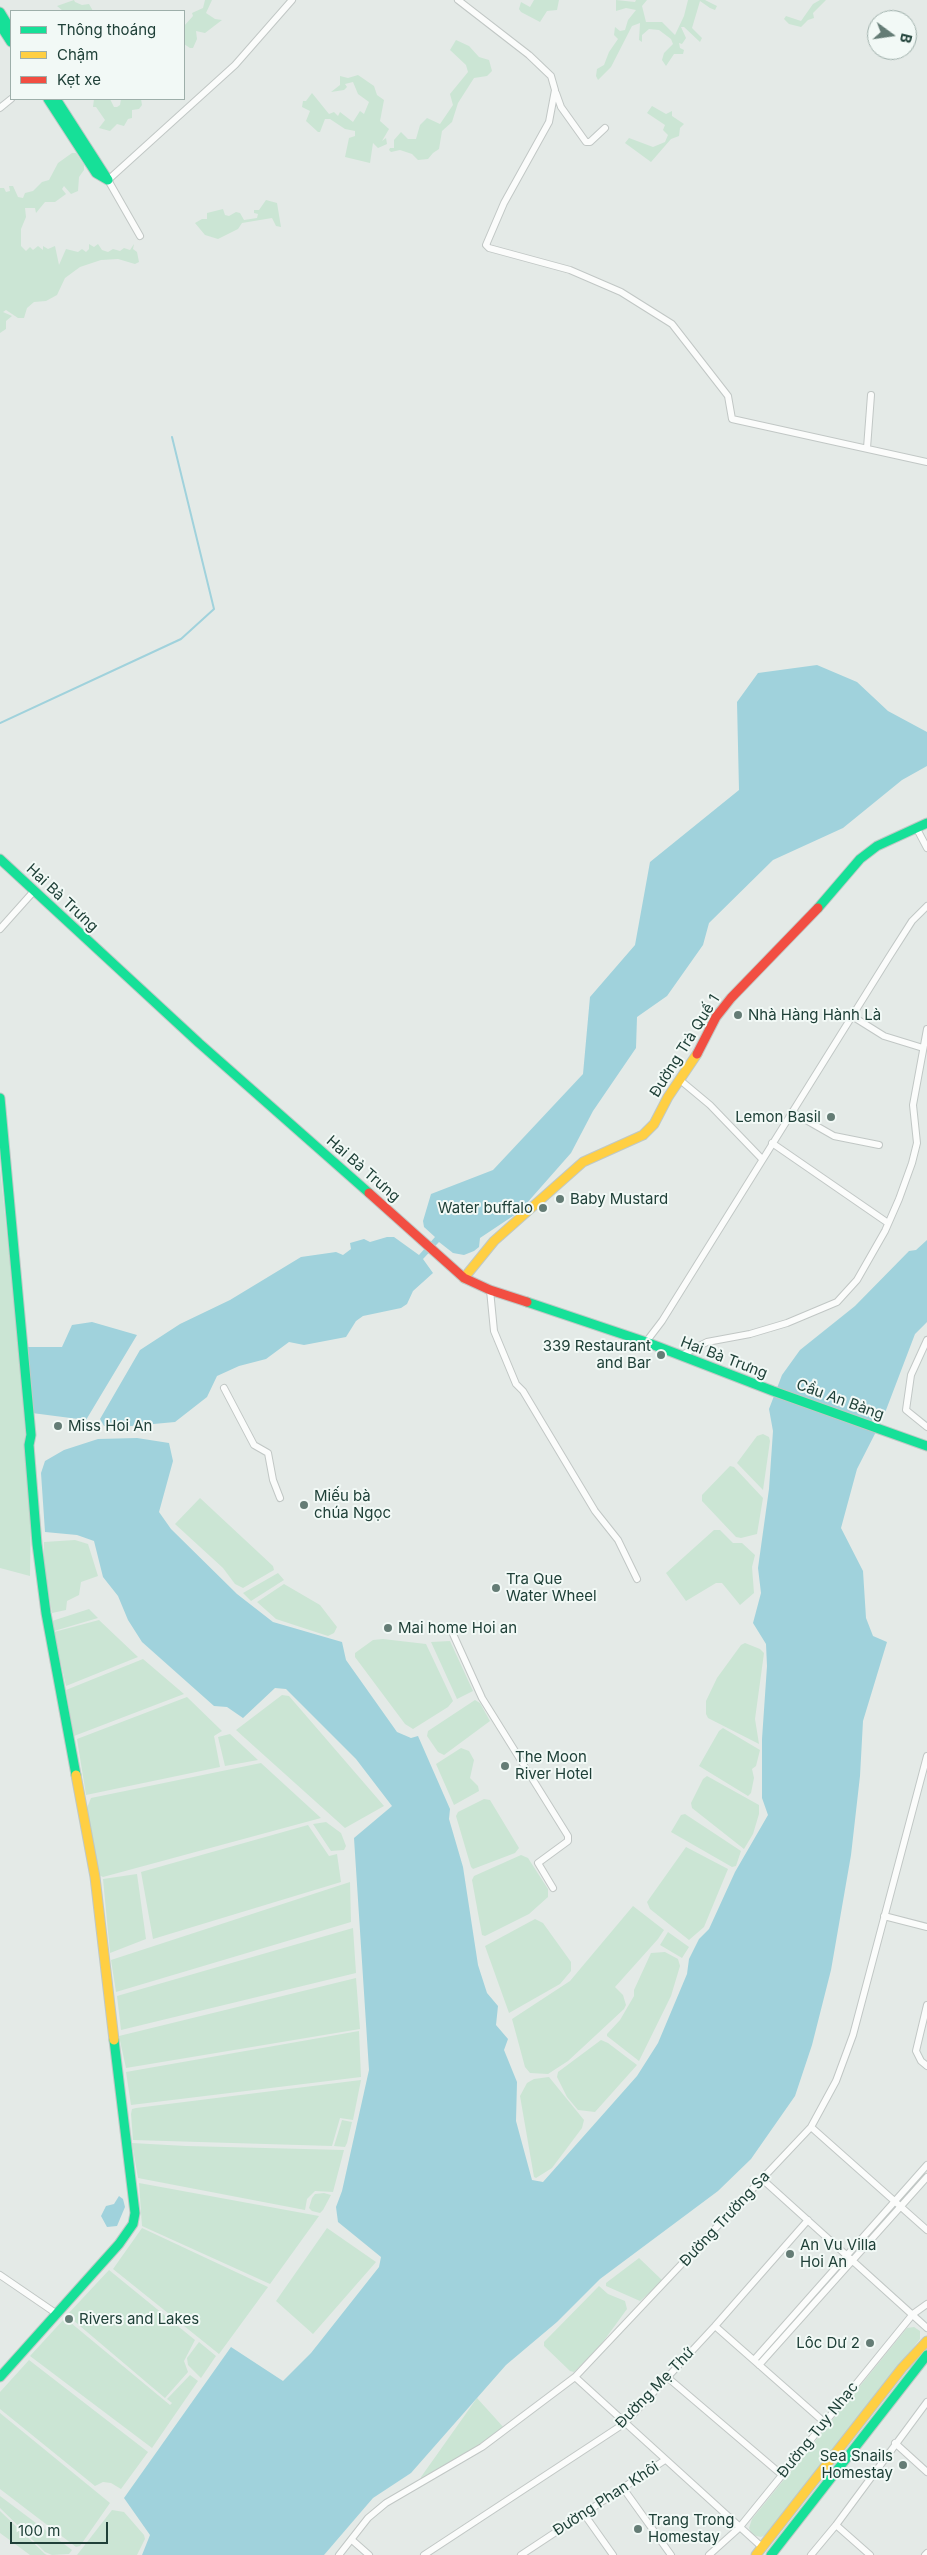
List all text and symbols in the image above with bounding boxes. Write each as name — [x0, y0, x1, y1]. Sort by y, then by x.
legend — [10, 10, 185, 100]
north arrow — [867, 10, 917, 60]
text: Thông thoáng — [57, 20, 156, 39]
text: B — [897, 32, 915, 45]
text: Chậm — [57, 45, 98, 64]
text: Kẹt xe — [57, 70, 101, 89]
street label: Hai Bà Trưng — [22, 860, 102, 936]
street label: Đường Trà Quế 1 — [646, 991, 724, 1101]
place label: Nhà Hàng Hành Là — [748, 1006, 881, 1024]
marker: Nhà Hàng Hành Là — [732, 1009, 744, 1021]
place label: Lemon Basil — [735, 1108, 821, 1126]
marker: Lemon Basil — [825, 1111, 837, 1123]
street label: Hai Bà Trưng — [322, 1132, 404, 1206]
place label: Baby Mustard — [570, 1190, 668, 1208]
marker: Baby Mustard — [554, 1193, 566, 1205]
place label: Water buffalo — [438, 1199, 533, 1217]
marker: Water buffalo — [537, 1202, 549, 1214]
street label: Hai Bà Trưng — [678, 1333, 770, 1383]
place label: 339 Restaurant and Bar — [543, 1337, 651, 1372]
marker: 339 Restaurant and Bar — [655, 1349, 667, 1361]
street label: Cầu An Bàng — [794, 1376, 886, 1424]
place label: Miss Hoi An — [68, 1417, 152, 1435]
marker: Miss Hoi An — [52, 1420, 64, 1432]
place label: Miếu bà chúa Ngọc — [314, 1487, 391, 1522]
marker: Miếu bà chúa Ngọc — [298, 1499, 310, 1511]
place label: Tra Que Water Wheel — [506, 1570, 597, 1605]
marker: Tra Que Water Wheel — [490, 1582, 502, 1594]
place label: Mai home Hoi an — [398, 1619, 517, 1637]
marker: Mai home Hoi an — [382, 1622, 394, 1634]
place label: The Moon River Hotel — [515, 1748, 592, 1783]
marker: The Moon River Hotel — [499, 1760, 511, 1772]
street label: Đường Trường Sa — [676, 2168, 774, 2270]
place label: An Vu Villa Hoi An — [800, 2236, 877, 2271]
marker: An Vu Villa Hoi An — [784, 2248, 796, 2260]
place label: Rivers and Lakes — [79, 2310, 199, 2328]
marker: Rivers and Lakes — [63, 2313, 75, 2325]
place label: Lôc Dư 2 — [796, 2334, 860, 2352]
marker: Lôc Dư 2 — [864, 2337, 876, 2349]
street label: Đường Mẹ Thứ — [612, 2344, 698, 2432]
street label: Đường Tuy Nhạc — [774, 2378, 862, 2482]
place label: Sea Snails Homestay — [820, 2447, 893, 2482]
street label: Đường Phan Khôi — [550, 2458, 662, 2540]
marker: Sea Snails Homestay — [897, 2459, 909, 2471]
place label: Trang Trong Homestay — [648, 2511, 734, 2546]
scale bar — [12, 2512, 110, 2544]
text: 100 m — [18, 2521, 60, 2540]
marker: Trang Trong Homestay — [632, 2523, 644, 2535]

